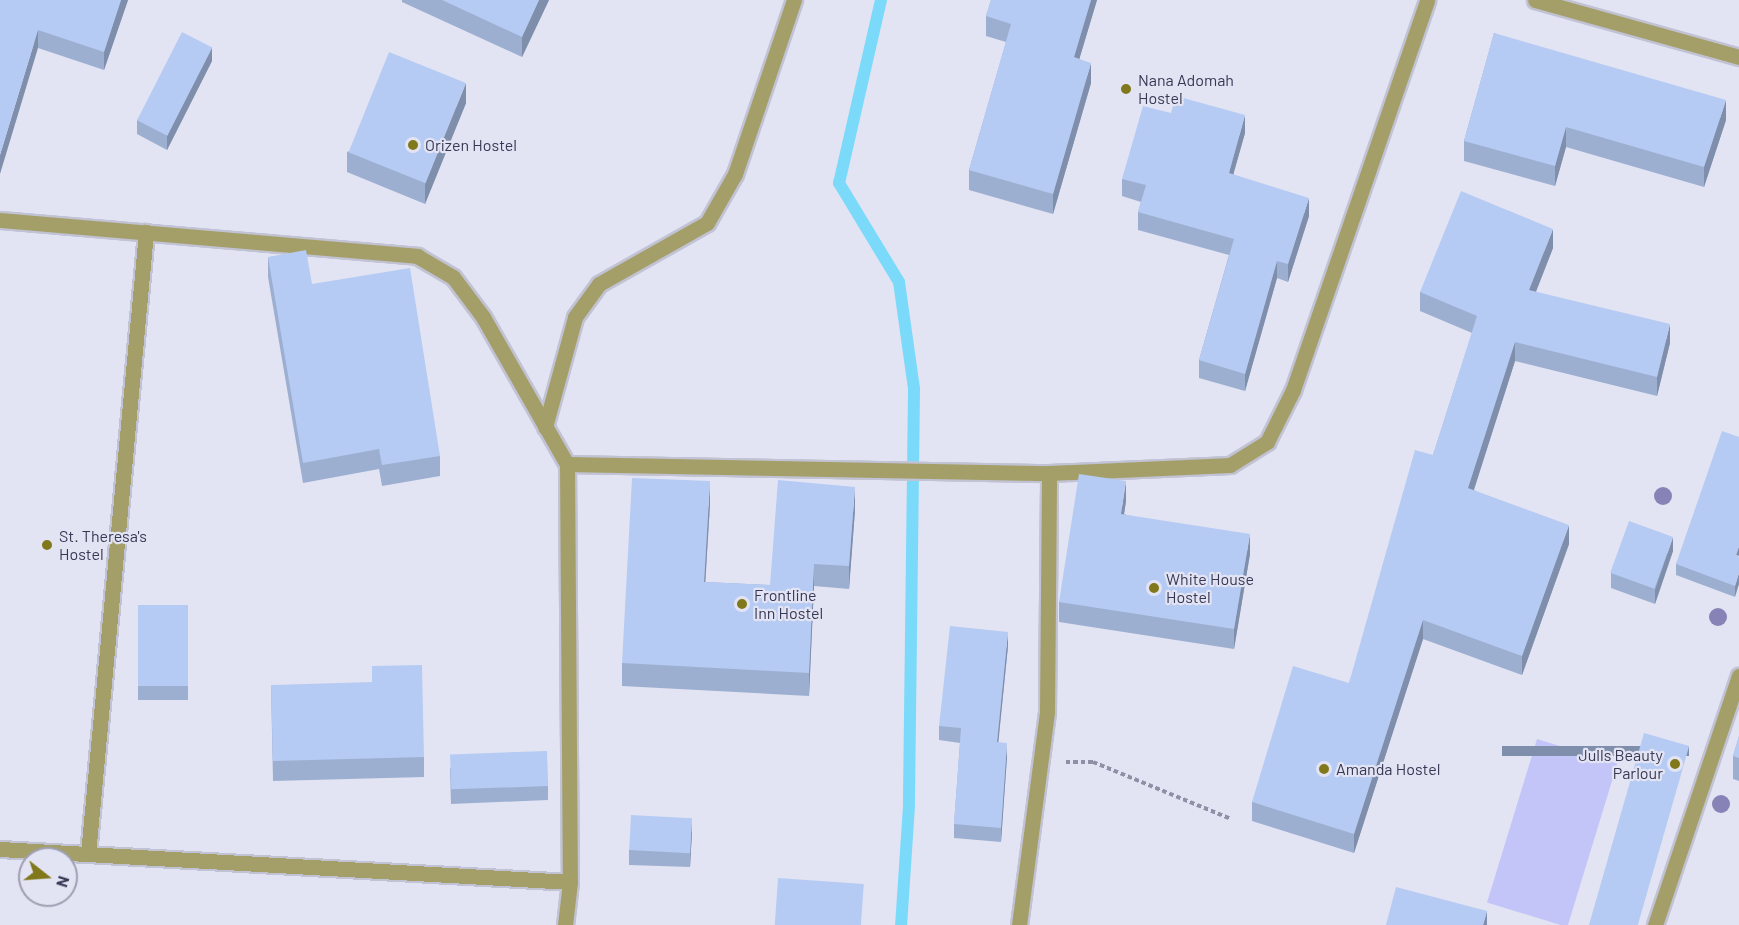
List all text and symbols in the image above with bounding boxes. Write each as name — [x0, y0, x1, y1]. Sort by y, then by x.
place label: Nana Adomah Hostel — [1138, 70, 1234, 108]
marker: Nana Adomah Hostel — [1119, 82, 1133, 96]
place label: Orizen Hostel — [425, 135, 517, 155]
marker: Orizen Hostel — [406, 138, 420, 152]
place label: St. Theresa's Hostel — [59, 526, 147, 564]
marker: St. Theresa's Hostel — [40, 538, 54, 552]
place label: White House Hostel — [1166, 569, 1254, 607]
marker: White House Hostel — [1147, 581, 1161, 595]
place label: Frontline Inn Hostel — [754, 585, 823, 623]
marker: Frontline Inn Hostel — [735, 597, 749, 611]
place label: Julls Beauty Parlour — [1579, 745, 1663, 783]
marker: Julls Beauty Parlour — [1668, 757, 1682, 771]
place label: Amanda Hostel — [1336, 759, 1440, 779]
marker: Amanda Hostel — [1317, 762, 1331, 776]
north arrow — [18, 847, 78, 907]
text: N — [53, 874, 74, 890]

